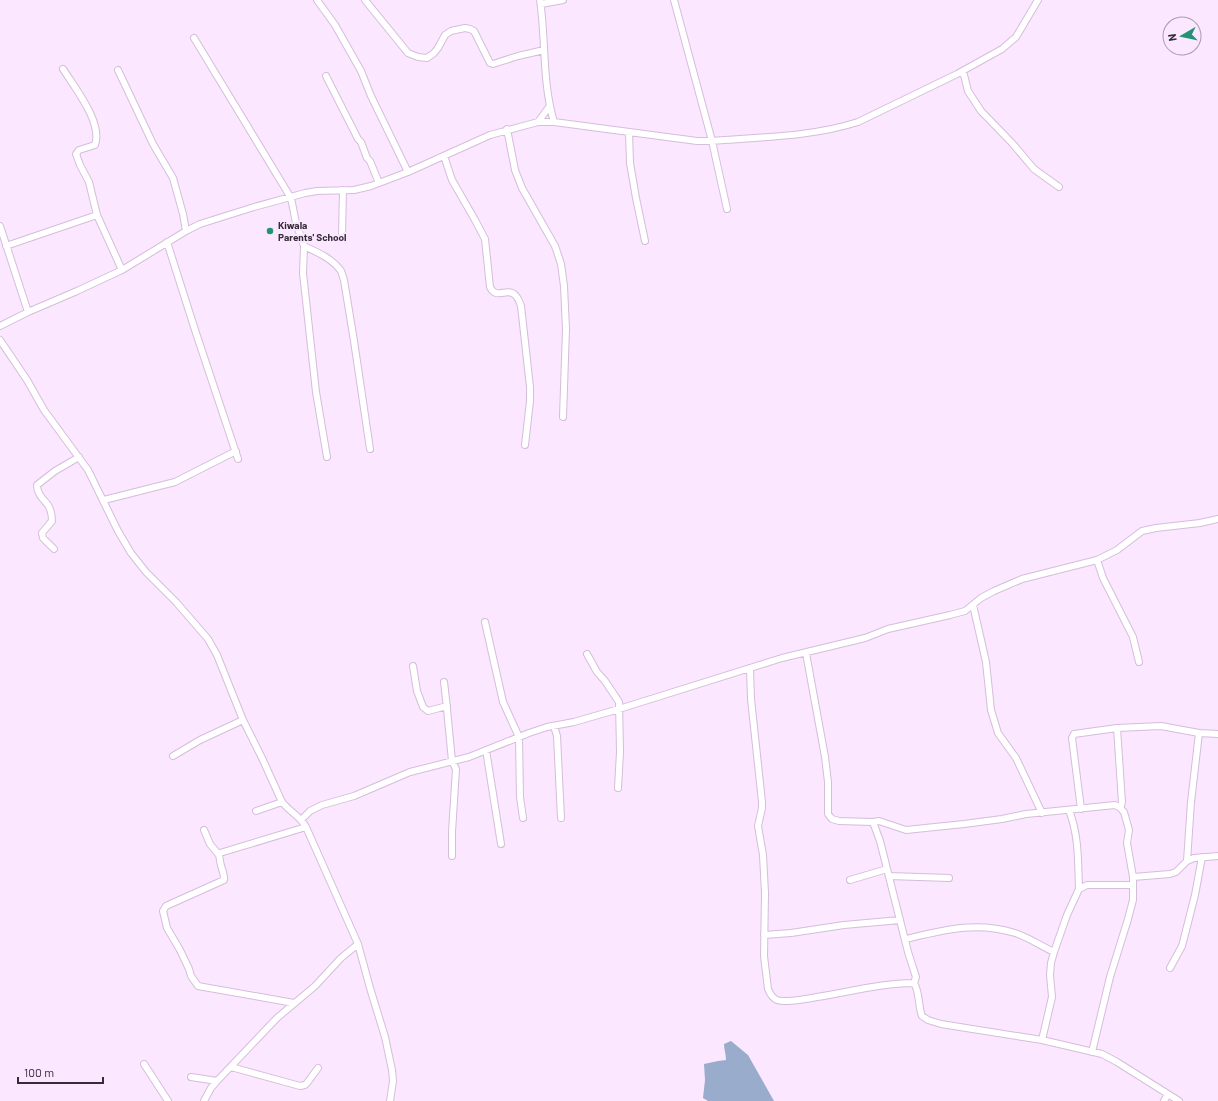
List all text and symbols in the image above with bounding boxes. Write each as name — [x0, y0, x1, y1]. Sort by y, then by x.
north arrow — [1162, 16, 1202, 56]
text: N — [1165, 33, 1179, 42]
place label: Kiwala Parents' School — [278, 219, 347, 243]
marker: Kiwala Parents' School — [265, 226, 275, 236]
scale bar — [18, 1059, 103, 1085]
text: 100 m — [24, 1065, 54, 1079]

